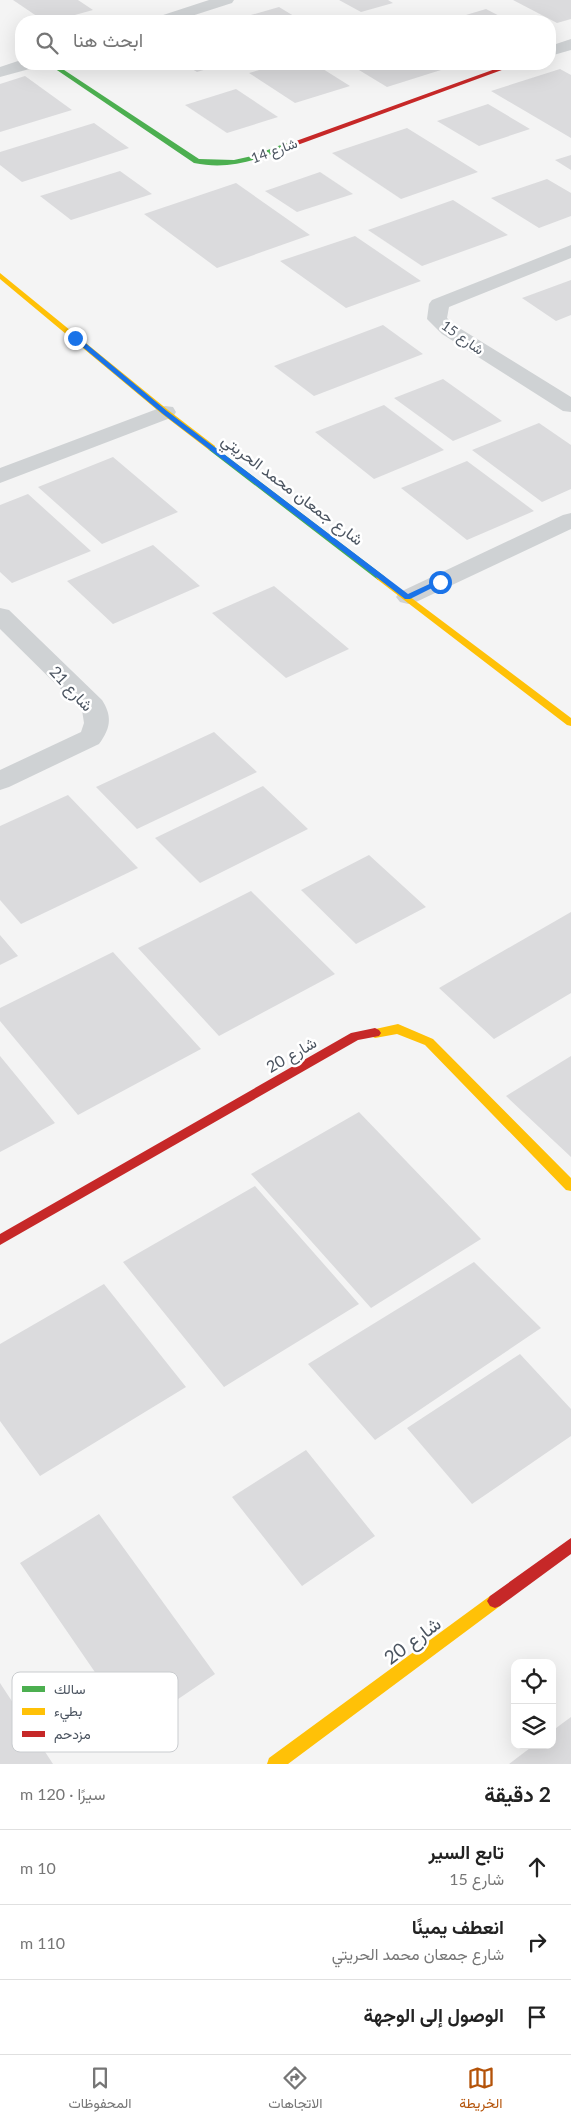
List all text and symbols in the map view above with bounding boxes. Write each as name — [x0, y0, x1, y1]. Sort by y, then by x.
search box — [15, 15, 556, 70]
text: ابحث هنا — [73, 28, 143, 51]
icon: search — [33, 29, 61, 57]
street label: شارع 14 — [249, 134, 300, 169]
street label: شارع 15 — [437, 316, 488, 360]
route end — [64, 327, 87, 350]
street label: شارع جمعان محمد الحريتي — [216, 430, 367, 552]
route start — [429, 571, 452, 594]
street label: شارع 21 — [44, 661, 98, 717]
street label: شارع 20 — [263, 1032, 321, 1079]
street label: شارع 20 — [379, 1611, 446, 1670]
map controls — [511, 1659, 556, 1749]
button: locate — [511, 1659, 556, 1704]
legend — [12, 1672, 178, 1752]
text: سالك — [54, 1680, 85, 1697]
text: بطيء — [54, 1702, 82, 1723]
button: layers — [511, 1704, 556, 1749]
text: مزدحم — [54, 1725, 91, 1743]
text: 2 دقيقة — [484, 1781, 551, 1806]
text: سيرًا · 120 m — [20, 1784, 105, 1803]
text: تابع السير — [429, 1840, 504, 1863]
icon: ahead — [523, 1853, 551, 1881]
text: 10 m — [20, 1858, 56, 1877]
text: شارع 15 — [449, 1869, 504, 1888]
text: انعطف يمينًا — [412, 1915, 504, 1938]
icon: right — [523, 1928, 551, 1956]
text: 110 m — [20, 1933, 65, 1952]
text: شارع جمعان محمد الحريتي — [332, 1944, 504, 1963]
text: الوصول إلى الوجهة — [363, 2003, 504, 2026]
icon: arrive — [523, 2003, 551, 2031]
tab: المحفوظات — [68, 2064, 131, 2116]
tab: الاتجاهات — [268, 2064, 323, 2116]
tab: الخريطة — [459, 2064, 503, 2116]

